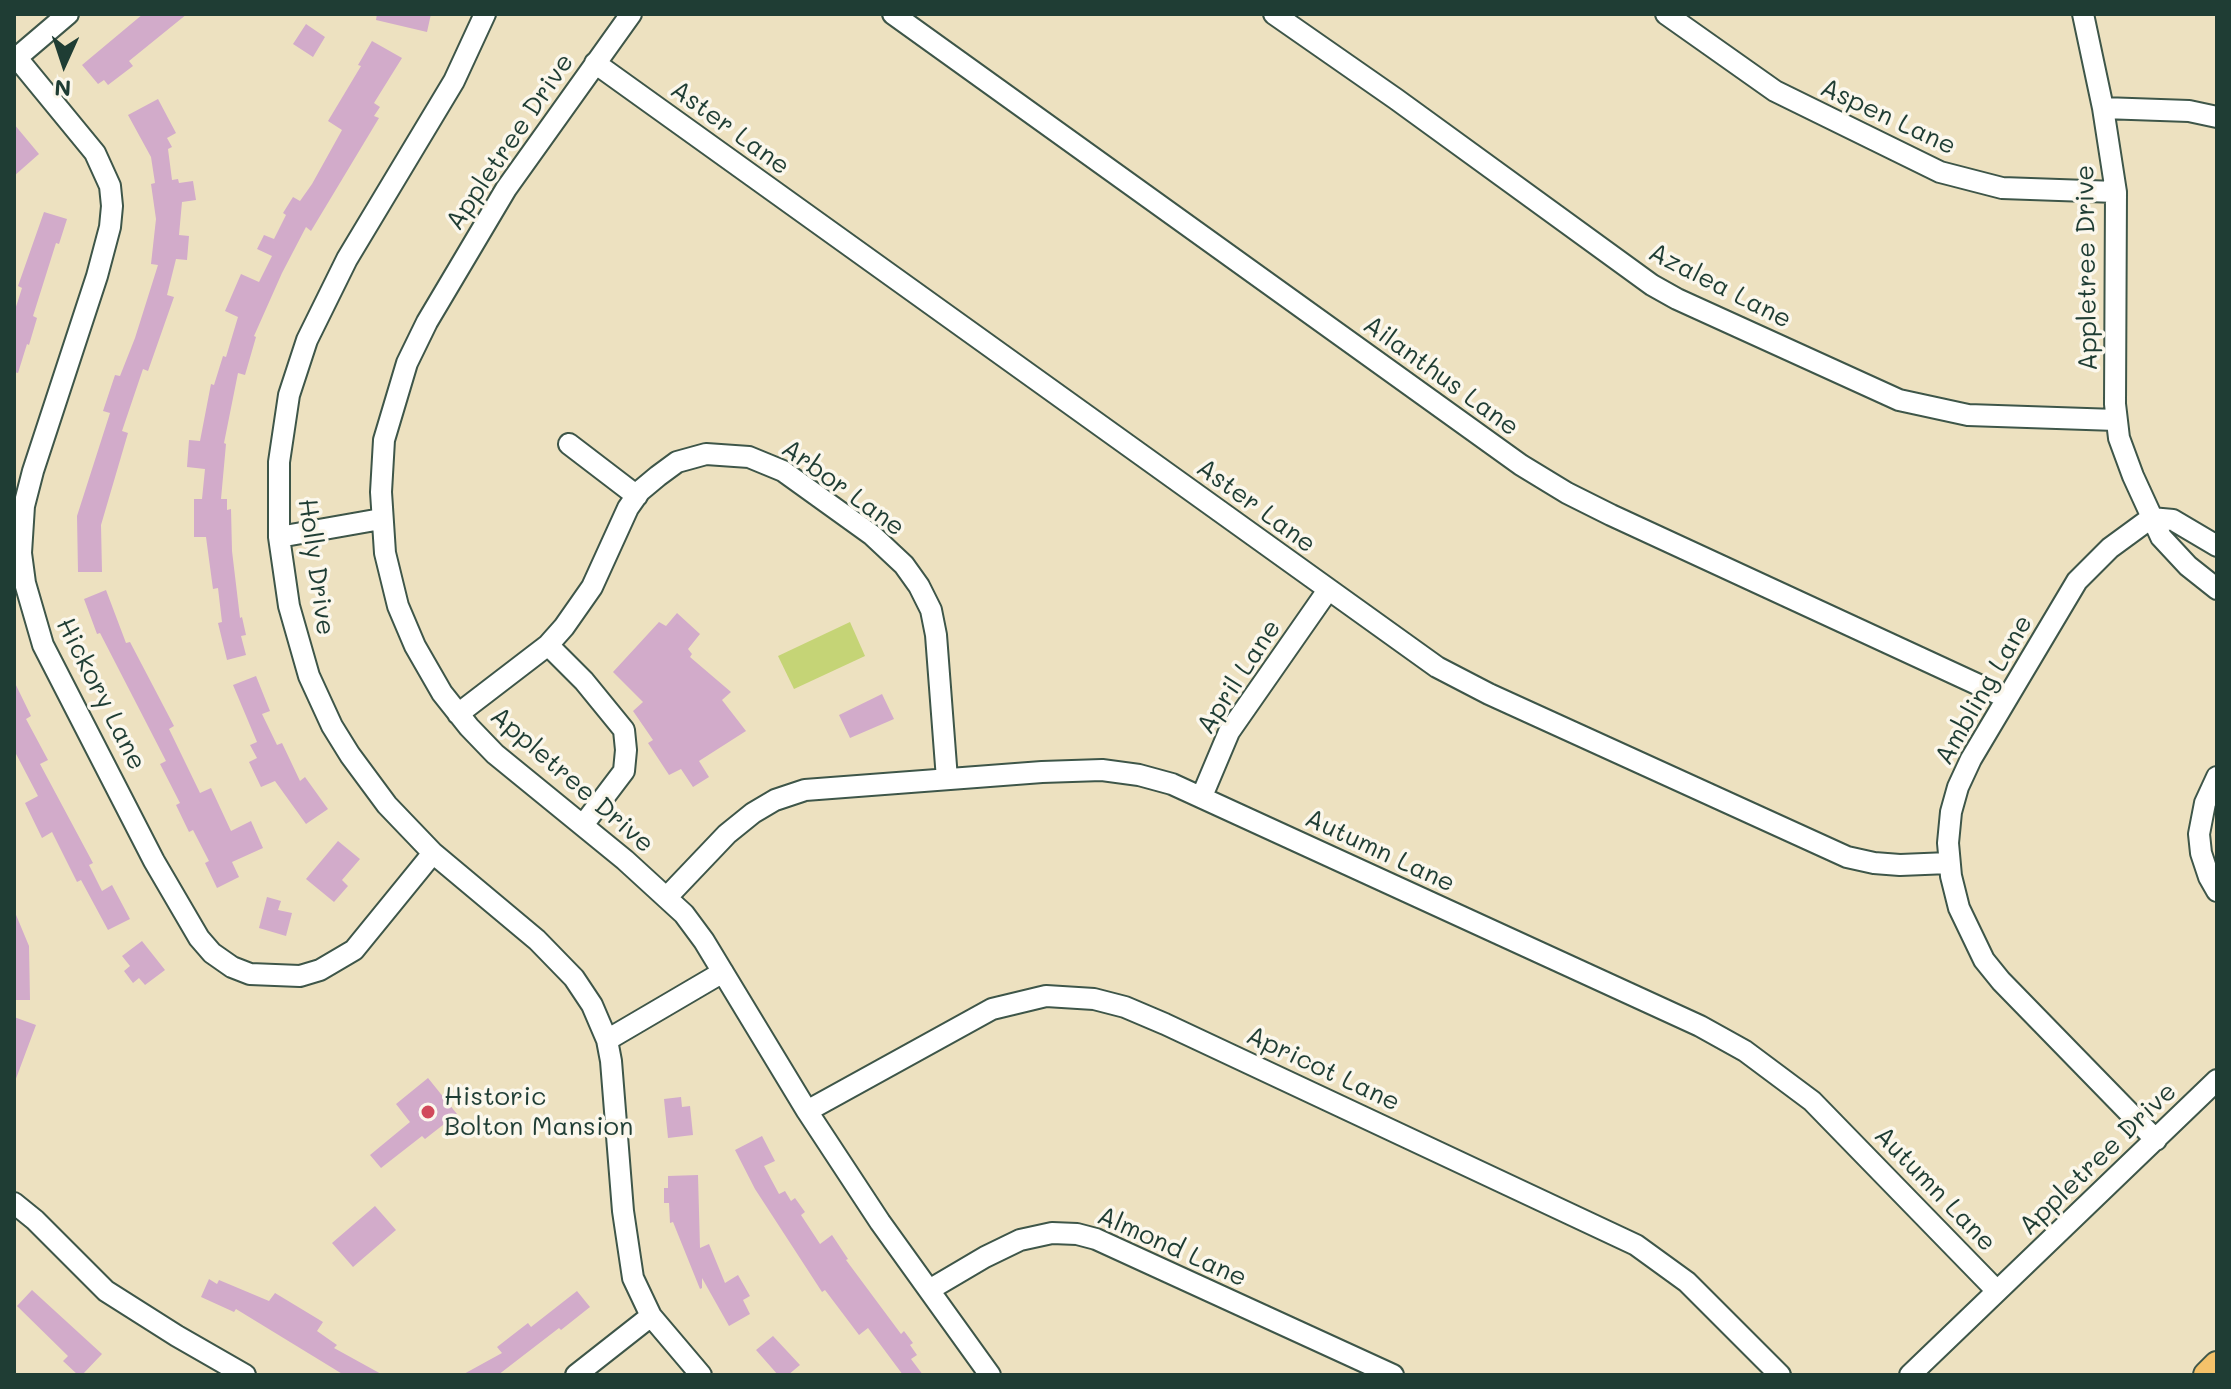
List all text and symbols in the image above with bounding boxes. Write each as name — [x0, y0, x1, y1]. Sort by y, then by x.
north arrow — [24, 24, 104, 104]
street label: Appletree Drive — [439, 48, 581, 236]
street label: Aspen Lane — [1815, 72, 1961, 162]
text: N — [54, 74, 72, 103]
street label: Aster Lane — [664, 74, 796, 182]
street label: Appletree Drive — [2070, 165, 2104, 371]
street label: Azalea Lane — [1643, 237, 1797, 335]
street label: Ailanthus Lane — [1357, 309, 1525, 443]
street label: Arbor Lane — [775, 433, 911, 543]
street label: Aster Lane — [1190, 452, 1322, 560]
street label: Holly Drive — [291, 497, 341, 637]
street label: Ambling Lane — [1929, 609, 2039, 771]
street label: Hickory Lane — [49, 613, 153, 775]
street label: April Lane — [1190, 614, 1288, 740]
street label: Appletree Drive — [484, 701, 660, 859]
street label: Autumn Lane — [1300, 803, 1460, 899]
street label: Apricot Lane — [1241, 1020, 1405, 1118]
street label: Appletree Drive — [2013, 1076, 2183, 1242]
place label: Historic Bolton Mansion — [444, 1081, 633, 1142]
marker: Historic Bolton Mansion — [419, 1103, 437, 1121]
street label: Autumn Lane — [1868, 1120, 2002, 1258]
street label: Almond Lane — [1092, 1200, 1252, 1294]

